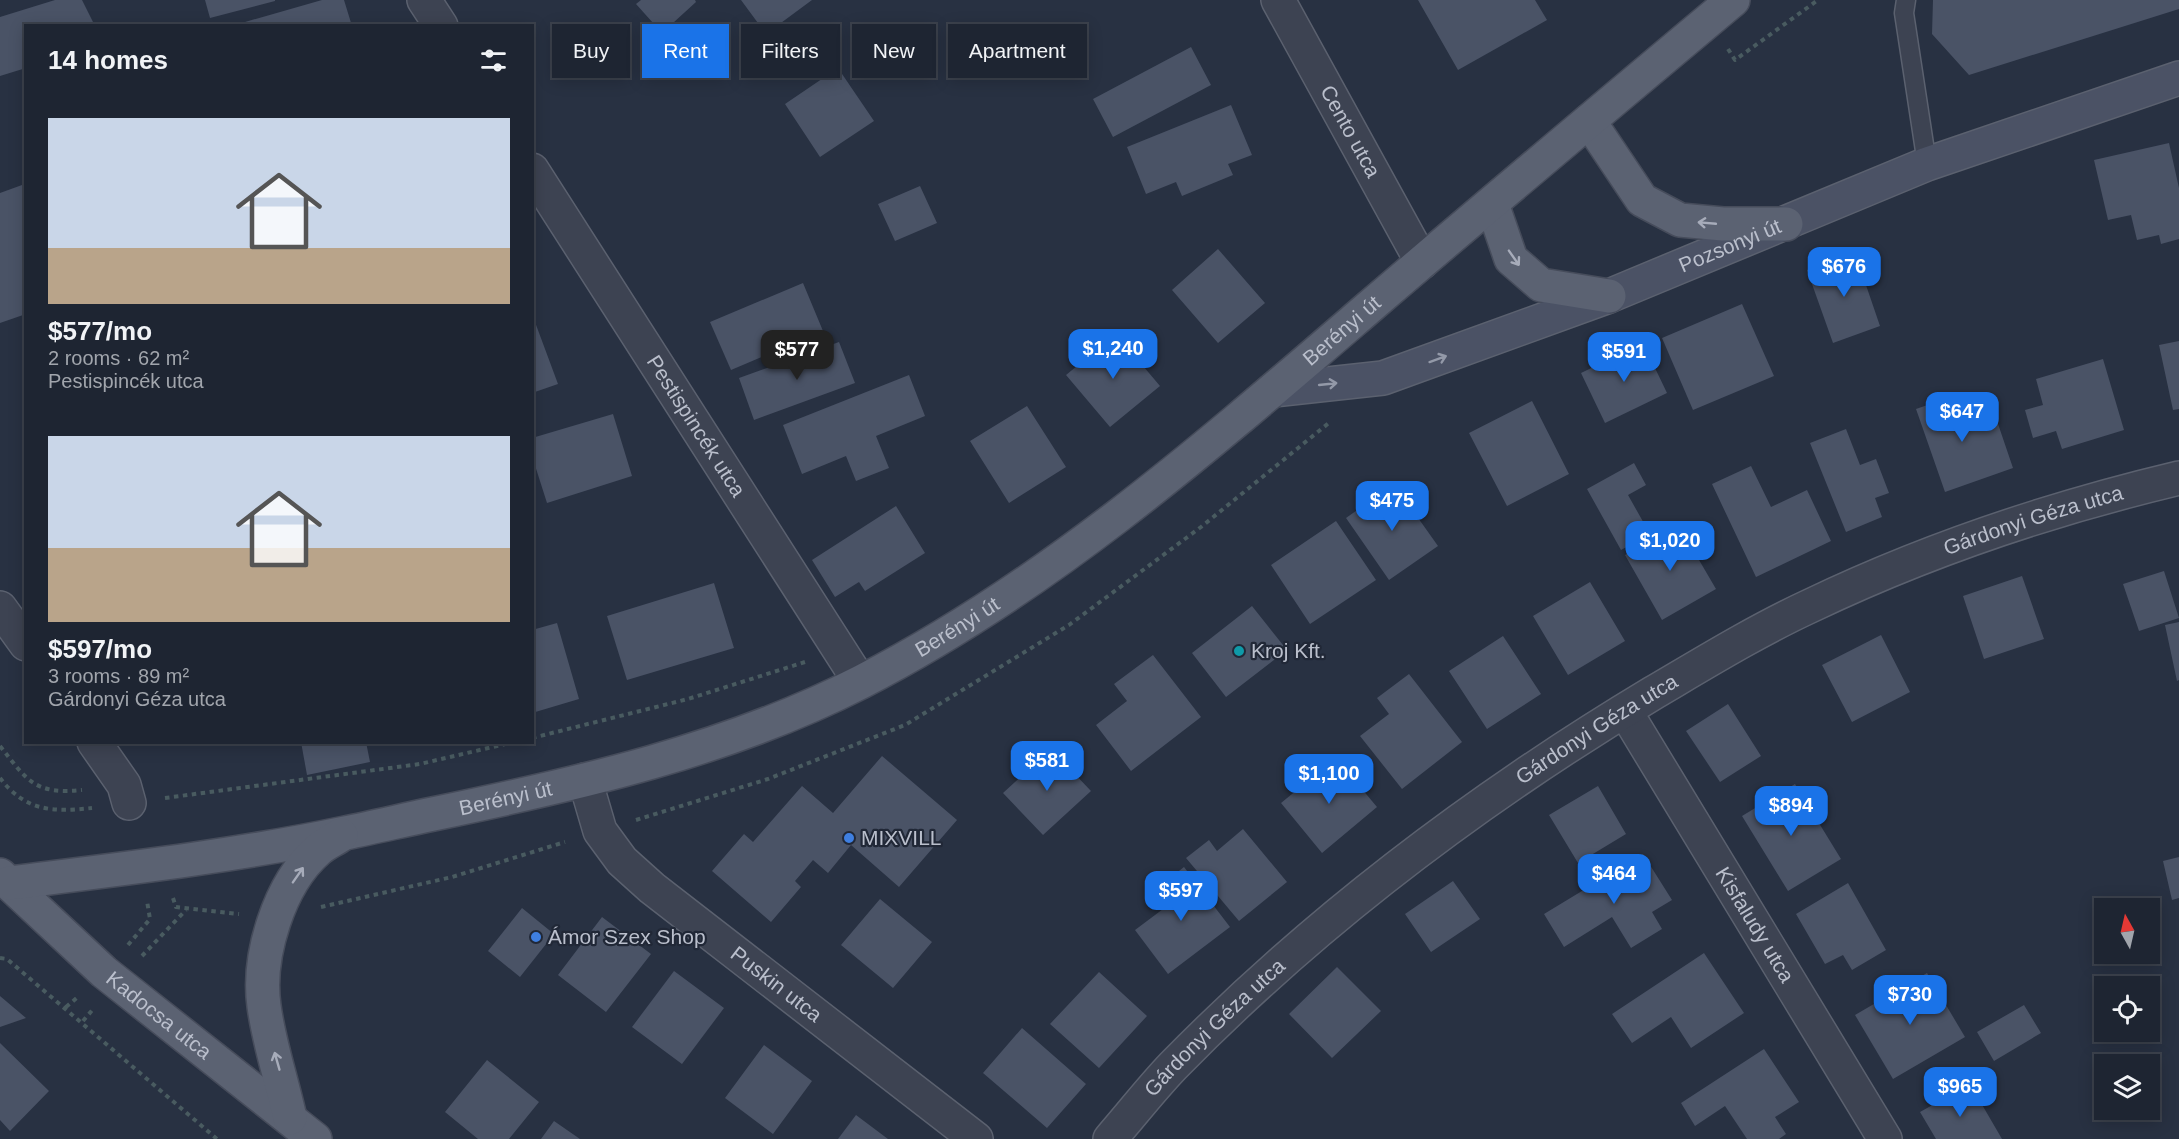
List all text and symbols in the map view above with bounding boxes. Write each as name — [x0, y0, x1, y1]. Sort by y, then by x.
chip: Buy — [552, 24, 630, 78]
chip: Rent — [642, 24, 729, 78]
chip: Filters — [741, 24, 840, 78]
chip: New — [852, 24, 936, 78]
chip: Apartment — [948, 24, 1087, 78]
icon: filters — [477, 44, 510, 77]
text: 14 homes — [48, 45, 168, 75]
street label: Cento utca — [1316, 81, 1385, 182]
icon: home — [225, 157, 333, 265]
street label: Pozsonyi út — [1675, 214, 1784, 277]
one-way arrow — [1698, 217, 1718, 228]
pin: $676 — [1808, 247, 1880, 298]
one-way arrow — [1507, 250, 1520, 267]
text: $676 — [1822, 255, 1866, 277]
street label: Berényi út — [1298, 291, 1385, 370]
text: $577/mo — [48, 316, 152, 346]
pin: $1,240 — [1064, 329, 1162, 380]
pin: $577 — [761, 330, 833, 381]
pin: $591 — [1588, 332, 1660, 383]
text: $1,240 — [1082, 337, 1144, 359]
text: $577 — [775, 338, 819, 360]
text: $591 — [1602, 340, 1646, 362]
text: 2 rooms · 62 m² — [48, 347, 189, 369]
street label: Pestispincék utca — [643, 351, 750, 501]
one-way arrow — [1428, 352, 1447, 363]
text: Pestispincék utca — [48, 370, 204, 392]
one-way arrow — [1318, 378, 1337, 389]
pin: $647 — [1926, 392, 1998, 443]
text: $647 — [1940, 400, 1984, 422]
icon: home — [225, 475, 333, 583]
pin: $475 — [1356, 481, 1428, 532]
street label: Gárdonyi Géza utca — [1940, 481, 2126, 559]
text: $475 — [1370, 489, 1414, 511]
pin: $1,020 — [1621, 521, 1719, 572]
text: $1,020 — [1639, 529, 1701, 551]
street label: Berényi út — [911, 592, 1004, 661]
text: $597/mo — [48, 634, 152, 664]
place label: Kroj Kft. — [1251, 639, 1326, 662]
marker: Kroj Kft. — [1232, 644, 1246, 658]
text: 3 rooms · 89 m² — [48, 665, 189, 687]
street label: Gárdonyi Géza utca — [1511, 669, 1682, 789]
text: Gárdonyi Géza utca — [48, 688, 226, 710]
pin: $581 — [1011, 741, 1083, 792]
text: $581 — [1025, 749, 1069, 771]
pin: $1,100 — [1280, 754, 1378, 805]
text: $1,100 — [1298, 762, 1360, 784]
street label: Berényi út — [457, 776, 554, 819]
pin: $894 — [1755, 786, 1827, 837]
text: $894 — [1769, 794, 1813, 816]
place label: MIXVILL — [861, 826, 942, 849]
marker: MIXVILL — [842, 831, 856, 845]
pin: $464 — [1578, 854, 1650, 905]
text: $464 — [1592, 862, 1636, 884]
street label: Kisfaludy utca — [1711, 863, 1799, 987]
one-way arrow — [292, 868, 304, 884]
pin: $597 — [1145, 871, 1217, 922]
text: $597 — [1159, 879, 1203, 901]
north arrow — [2094, 898, 2160, 964]
map controls — [2094, 898, 2160, 1120]
place label: Ámor Szex Shop — [548, 925, 706, 948]
marker: Ámor Szex Shop — [529, 930, 543, 944]
street label: Puskin utca — [727, 942, 827, 1026]
street label: Gárdonyi Géza utca — [1139, 954, 1289, 1101]
street label: Kadocsa utca — [102, 966, 216, 1064]
pin: $730 — [1874, 975, 1946, 1026]
button: locate — [2094, 976, 2160, 1042]
text: $730 — [1888, 983, 1932, 1005]
one-way arrow — [271, 1052, 282, 1071]
button: layers — [2094, 1054, 2160, 1120]
pin: $965 — [1924, 1067, 1996, 1118]
text: $965 — [1938, 1075, 1982, 1097]

